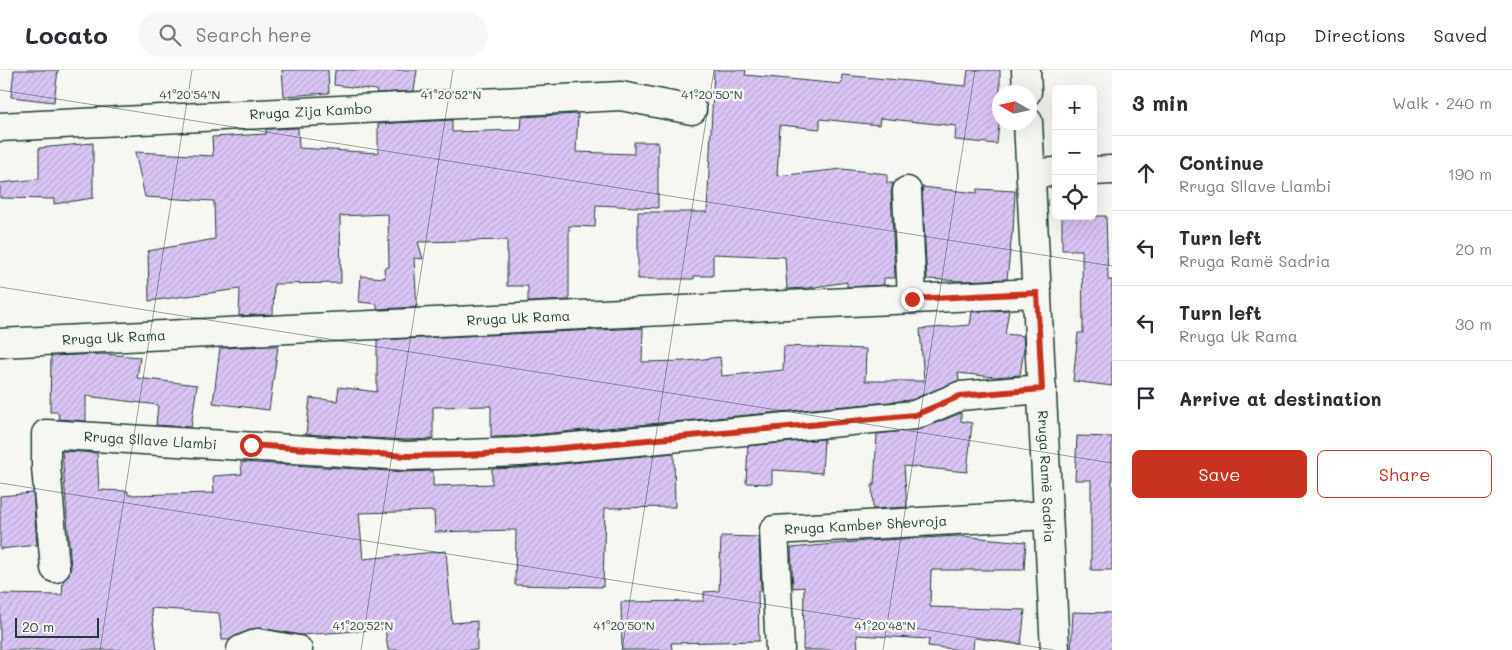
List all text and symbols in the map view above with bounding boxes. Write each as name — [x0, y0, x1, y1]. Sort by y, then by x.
search box — [138, 12, 488, 57]
text: Locato — [25, 19, 108, 50]
icon: search — [156, 21, 184, 49]
text: Search here — [196, 22, 311, 47]
text: Map — [1249, 23, 1286, 47]
text: Directions — [1314, 23, 1406, 47]
text: Saved — [1434, 23, 1487, 47]
north arrow — [992, 85, 1037, 130]
map controls — [1052, 85, 1097, 220]
button: + — [1052, 85, 1097, 130]
text: 41°20'54"N — [160, 86, 220, 102]
text: 41°20'52"N — [421, 86, 481, 102]
text: 41°20'50"N — [681, 86, 743, 102]
text: 3 min — [1132, 89, 1188, 116]
text: Walk · 240 m — [1392, 92, 1492, 113]
street label: Rruga Zija Kambo — [249, 98, 372, 124]
button: − — [1052, 130, 1097, 175]
text: Continue — [1179, 150, 1264, 175]
icon: ahead — [1132, 159, 1160, 187]
text: 190 m — [1448, 163, 1492, 184]
button: locate — [1052, 175, 1097, 220]
text: Rruga Sllave Llambi — [1179, 175, 1331, 196]
text: Turn left — [1179, 225, 1262, 250]
icon: left — [1132, 234, 1160, 262]
text: 20 m — [1455, 238, 1492, 259]
text: Rruga Ramë Sadria — [1179, 250, 1330, 271]
route end — [901, 288, 924, 311]
text: Turn left — [1179, 300, 1262, 325]
street label: Rruga Uk Rama — [466, 306, 571, 329]
icon: left — [1132, 309, 1160, 337]
text: 30 m — [1455, 313, 1492, 334]
street label: Rruga Uk Rama — [61, 325, 166, 349]
text: Rruga Uk Rama — [1179, 325, 1298, 346]
icon: arrive — [1132, 384, 1160, 412]
text: Arrive at destination — [1179, 386, 1382, 411]
street label: Rruga Ramë Sadria — [1034, 410, 1060, 543]
street label: Rruga Sllave Llambi — [83, 426, 218, 453]
route start — [240, 434, 263, 457]
button: Save — [1132, 450, 1307, 498]
button: Share — [1317, 450, 1492, 498]
street label: Rruga Kamber Shevroja — [784, 511, 948, 538]
scale bar — [15, 615, 99, 638]
text: 20 m — [22, 617, 54, 636]
text: 41°20'52"N — [333, 617, 393, 633]
text: 41°20'50"N — [593, 617, 655, 633]
text: 41°20'48"N — [854, 617, 916, 633]

